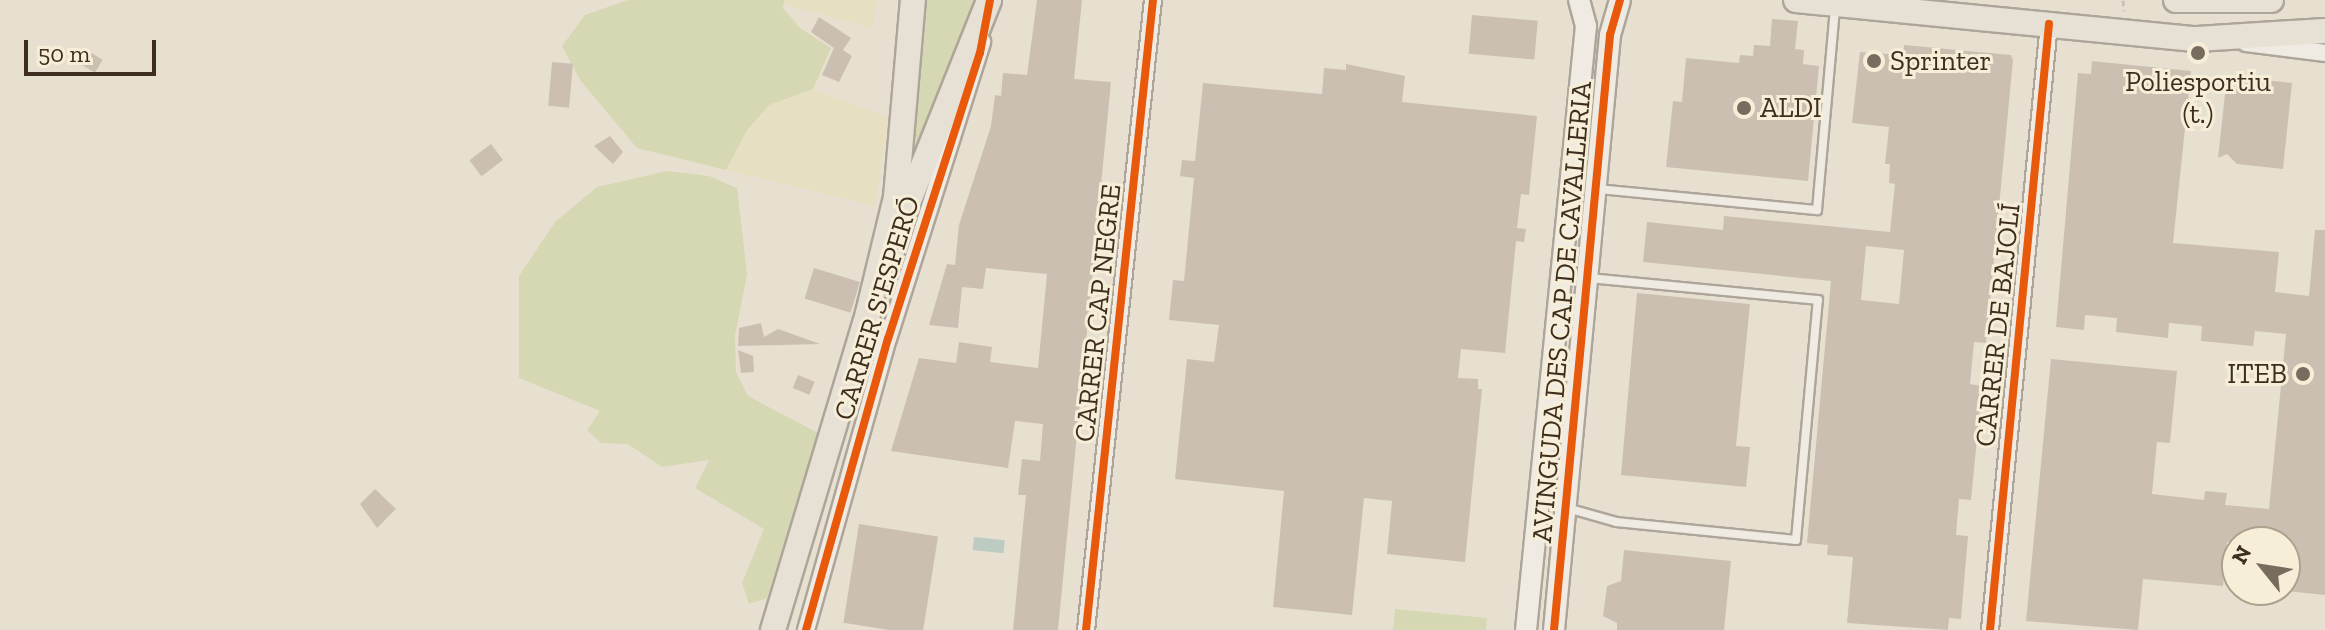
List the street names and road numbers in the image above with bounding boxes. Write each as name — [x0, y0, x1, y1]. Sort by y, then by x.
street label: AVINGUDA DES CAP DE CAVALLERIA — [1525, 79, 1599, 545]
street label: CARRER CAP NEGRE — [1068, 182, 1128, 444]
street label: CARRER S'ESPERÓ — [827, 192, 927, 424]
street label: CARRER DE BAJOLÍ — [1969, 202, 2027, 448]

